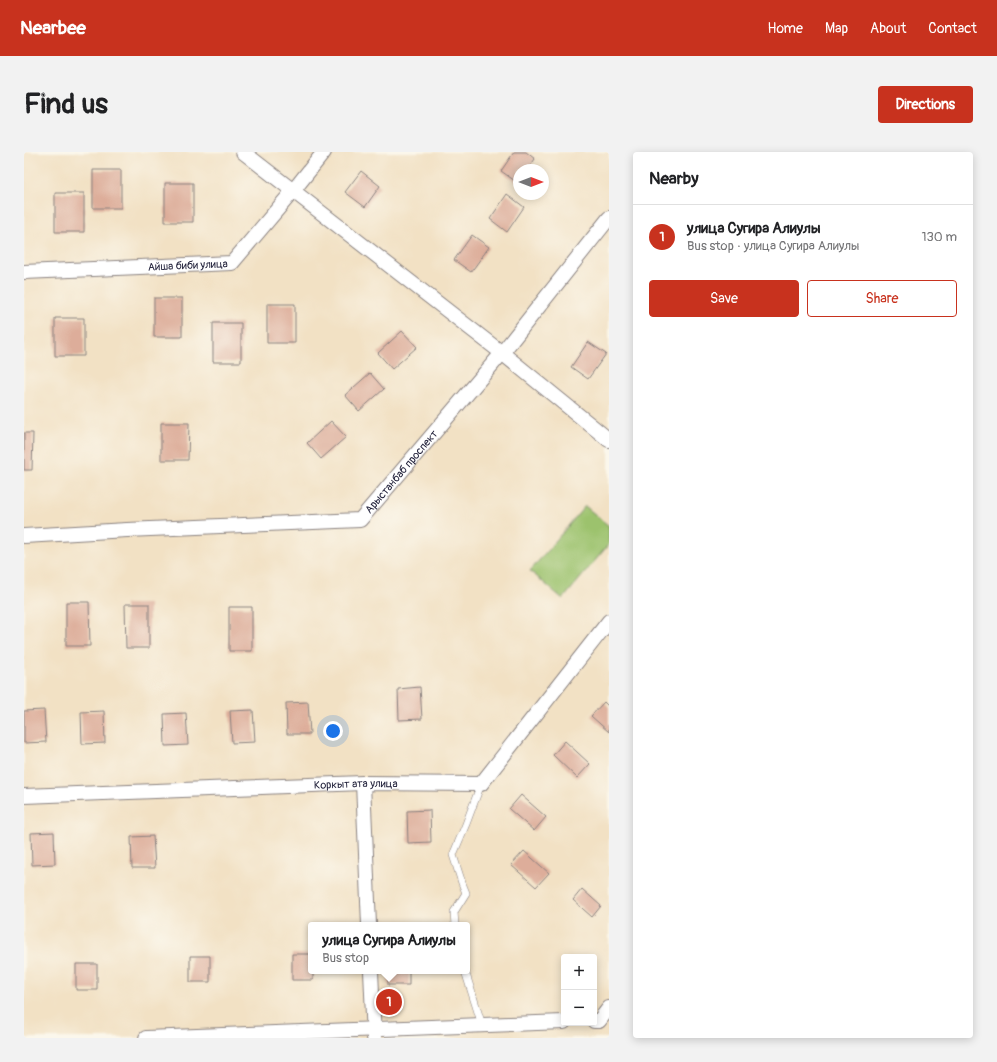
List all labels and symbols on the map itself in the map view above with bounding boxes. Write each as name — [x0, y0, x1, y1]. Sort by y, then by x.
north arrow — [513, 164, 549, 200]
street label: Айша биби улица — [148, 257, 228, 274]
street label: Арыстанбаб проспект — [363, 427, 441, 516]
your location — [323, 721, 343, 741]
street label: Коркыт ата улица — [314, 777, 398, 792]
pin: 1 — [376, 987, 402, 1017]

